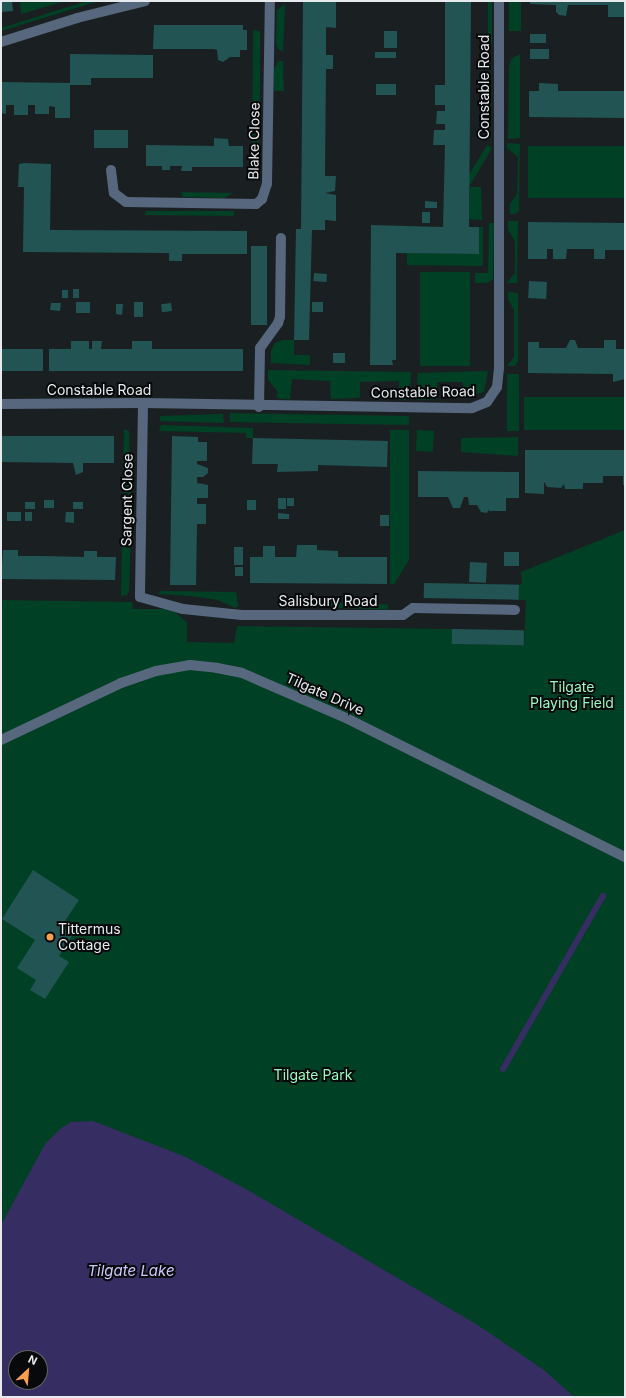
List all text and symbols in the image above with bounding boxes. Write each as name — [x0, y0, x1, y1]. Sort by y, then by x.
street label: Constable Road — [476, 35, 492, 139]
street label: Blake Close — [245, 102, 263, 180]
street label: Constable Road — [47, 382, 151, 398]
street label: Constable Road — [371, 383, 475, 401]
street label: Sargent Close — [118, 453, 136, 547]
street label: Salisbury Road — [279, 593, 377, 609]
street label: Tilgate Drive — [283, 669, 367, 719]
park label: Tilgate Playing Field — [530, 679, 614, 712]
place label: Tittermus Cottage — [58, 921, 121, 954]
marker: Tittermus Cottage — [45, 932, 55, 942]
park label: Tilgate Park — [274, 1067, 352, 1083]
water label: Tilgate Lake — [87, 1262, 175, 1280]
north arrow — [8, 1350, 48, 1390]
text: N — [26, 1352, 40, 1368]

